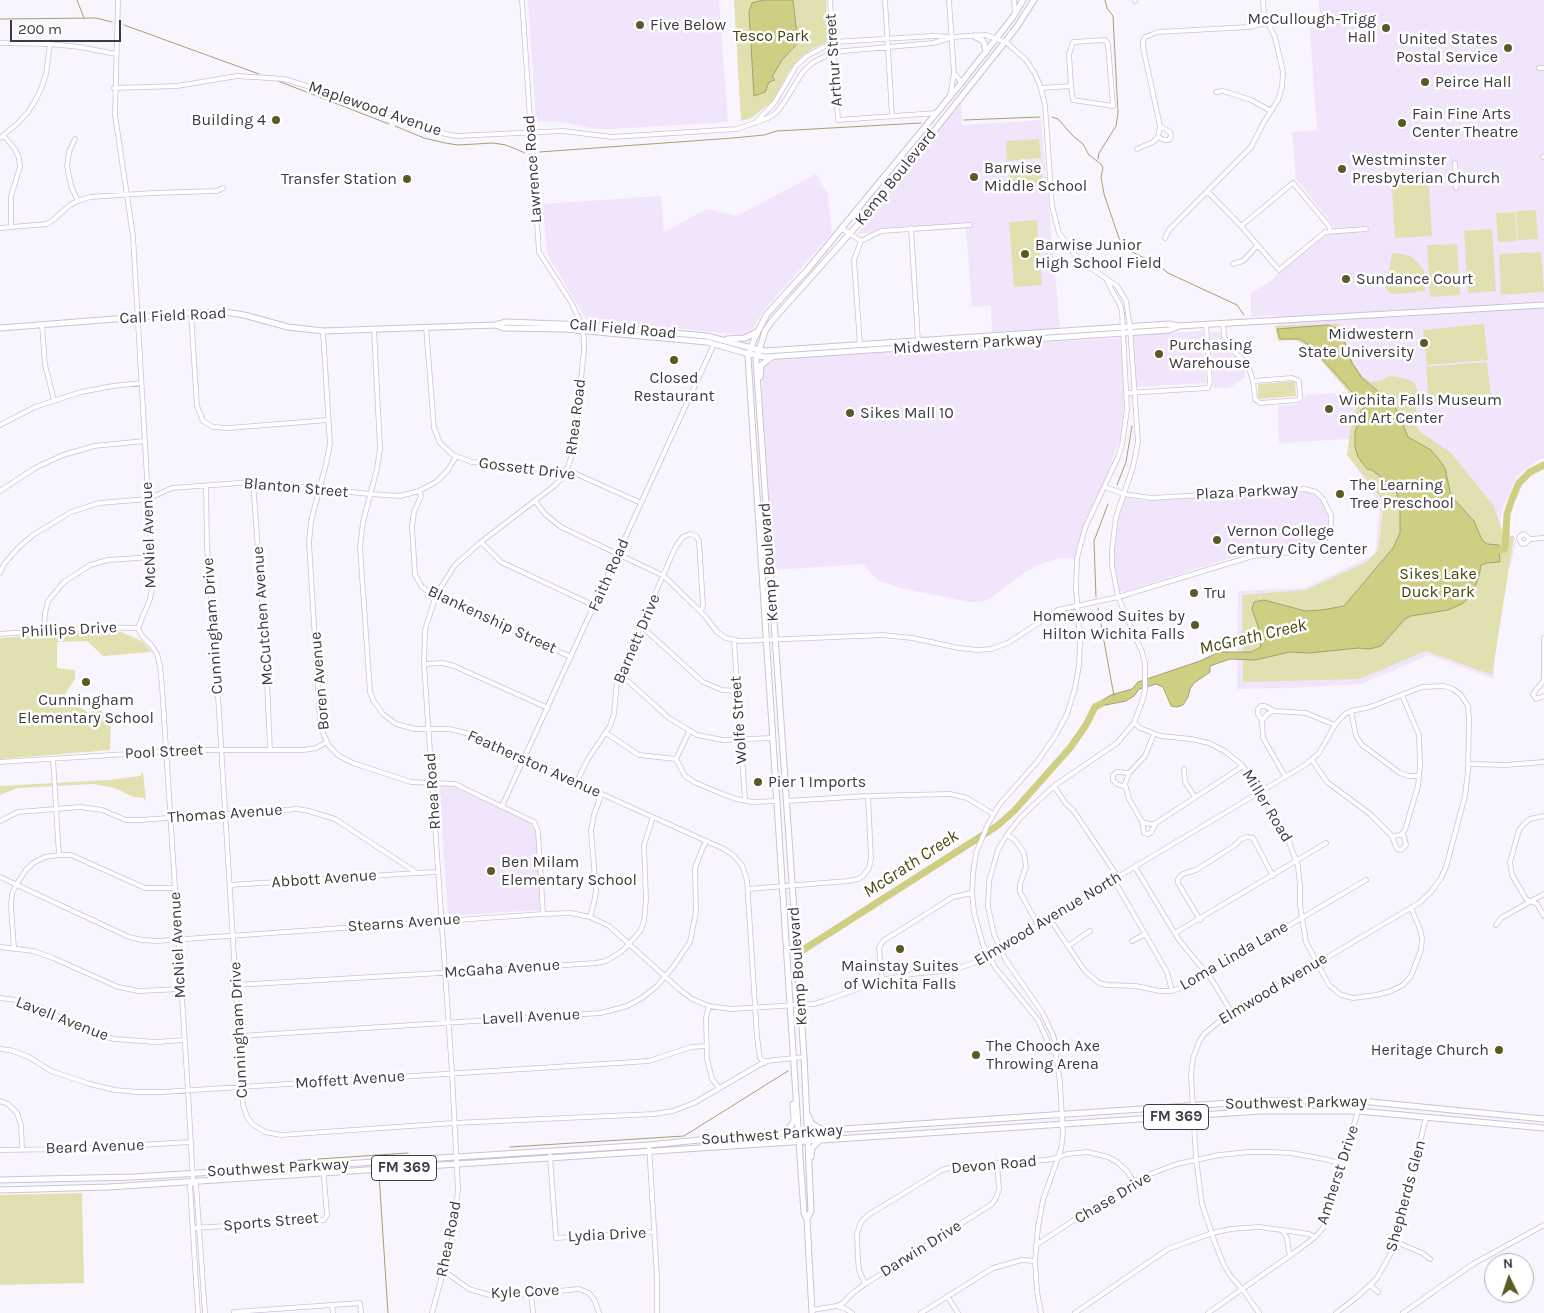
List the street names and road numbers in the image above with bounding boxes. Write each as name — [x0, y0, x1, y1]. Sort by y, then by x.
street label: Arthur Street — [821, 13, 847, 107]
street label: Maplewood Avenue — [306, 77, 444, 141]
street label: Lawrence Road — [520, 114, 546, 224]
street label: Kemp Boulevard — [851, 125, 941, 229]
street label: Call Field Road — [119, 304, 227, 328]
street label: Call Field Road — [569, 315, 677, 343]
street label: Midwestern Parkway — [893, 329, 1043, 359]
street label: Rhea Road — [562, 378, 590, 456]
street label: Gossett Drive — [478, 454, 576, 484]
street label: Blanton Street — [243, 474, 349, 502]
street label: Plaza Parkway — [1195, 480, 1299, 504]
street label: McNiel Avenue — [138, 481, 160, 589]
street label: Kemp Boulevard — [755, 502, 783, 622]
street label: Faith Road — [584, 536, 634, 614]
street label: McCutchen Avenue — [249, 546, 277, 686]
street label: Cunningham Drive — [199, 557, 227, 695]
street label: Blankenship Street — [425, 582, 559, 658]
street label: Barnett Drive — [609, 591, 665, 687]
street label: Phillips Drive — [21, 618, 117, 642]
street label: Boren Avenue — [306, 631, 334, 731]
street label: Wolfe Street — [726, 675, 752, 765]
street label: Featherston Avenue — [464, 726, 604, 802]
street label: Pool Street — [124, 740, 204, 764]
street label: Rhea Road — [421, 752, 445, 830]
street label: Miller Road — [1238, 766, 1296, 846]
street label: Thomas Avenue — [167, 800, 283, 828]
street label: Abbott Avenue — [271, 866, 377, 892]
street label: Elmwood Avenue North — [971, 867, 1125, 971]
street label: McNiel Avenue — [166, 891, 190, 999]
street label: Kemp Boulevard — [784, 906, 812, 1026]
street label: Stearns Avenue — [347, 909, 461, 937]
street label: Loma Linda Lane — [1176, 917, 1292, 995]
street label: Elmwood Avenue — [1215, 949, 1331, 1029]
street label: McGaha Avenue — [444, 955, 560, 983]
street label: Cunningham Drive — [226, 961, 252, 1099]
street label: Lavell Avenue — [13, 992, 111, 1046]
street label: Lavell Avenue — [482, 1005, 580, 1029]
street label: Moffett Avenue — [294, 1067, 406, 1093]
street label: Southwest Parkway — [1225, 1092, 1367, 1114]
road number: FM 369 — [1144, 1104, 1208, 1130]
street label: Southwest Parkway — [700, 1120, 844, 1150]
street label: Amherst Drive — [1313, 1123, 1363, 1227]
street label: Beard Avenue — [45, 1136, 145, 1158]
street label: Shepherds Glen — [1382, 1138, 1430, 1254]
street label: Devon Road — [950, 1152, 1038, 1178]
street label: Southwest Parkway — [207, 1155, 349, 1181]
road number: FM 369 — [372, 1156, 436, 1180]
street label: Chase Drive — [1071, 1168, 1155, 1228]
street label: Rhea Road — [432, 1199, 466, 1279]
street label: Sports Street — [222, 1208, 320, 1236]
street label: Darwin Drive — [877, 1216, 965, 1282]
street label: Lydia Drive — [567, 1223, 647, 1247]
street label: Kyle Cove — [490, 1281, 560, 1303]

